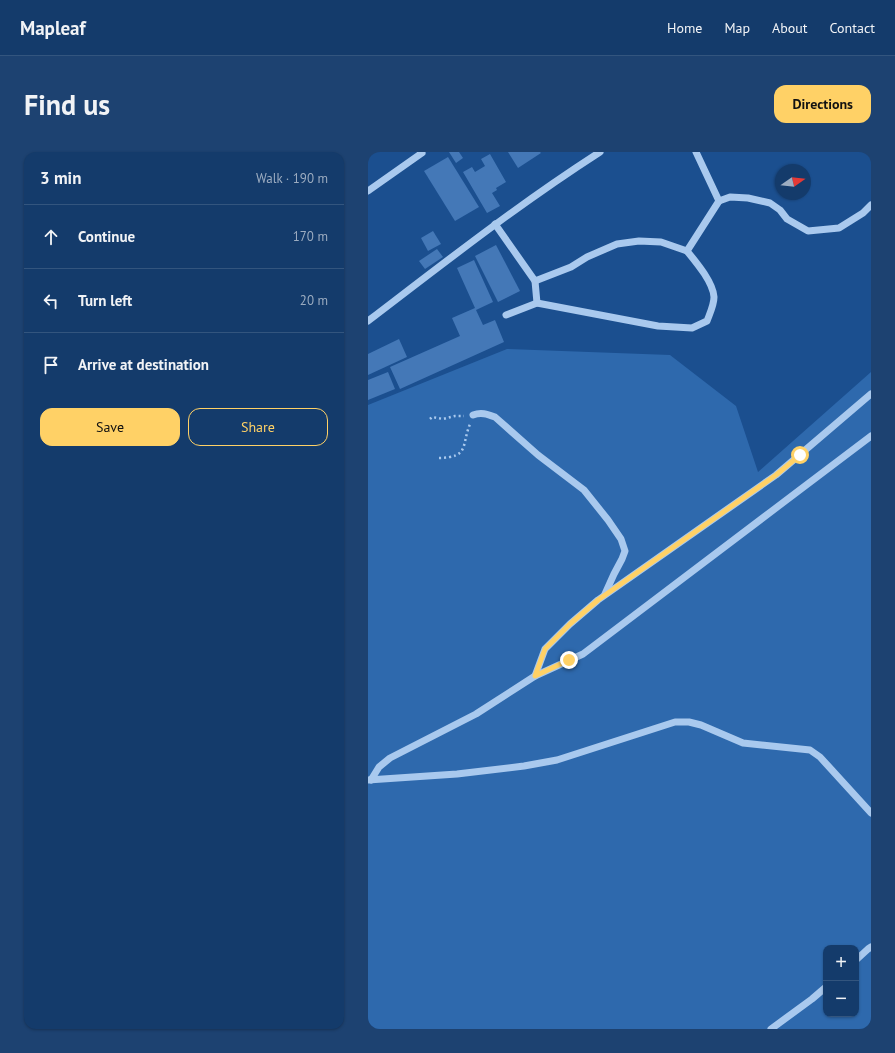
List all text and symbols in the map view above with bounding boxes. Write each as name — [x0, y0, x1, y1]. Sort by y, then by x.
text: Mapleaf — [20, 16, 86, 40]
text: Home — [667, 19, 702, 37]
text: Map — [724, 19, 750, 37]
text: About — [772, 19, 808, 37]
text: Contact — [830, 19, 875, 37]
button: Directions — [774, 85, 871, 123]
text: Find us — [24, 86, 110, 123]
north arrow — [775, 164, 811, 200]
text: 3 min — [40, 167, 81, 189]
text: Walk · 190 m — [256, 170, 328, 187]
icon: ahead — [40, 226, 62, 248]
text: Continue — [78, 227, 135, 246]
text: 170 m — [293, 228, 328, 245]
icon: left — [40, 290, 62, 312]
text: Turn left — [78, 291, 132, 310]
text: 20 m — [300, 292, 328, 309]
icon: arrive — [40, 354, 62, 376]
text: Arrive at destination — [78, 355, 209, 374]
button: Save — [40, 408, 180, 446]
button: Share — [188, 408, 328, 446]
route start — [791, 446, 809, 464]
route end — [560, 651, 578, 669]
map controls — [823, 945, 859, 1017]
button: + — [823, 945, 859, 981]
button: − — [823, 981, 859, 1017]

